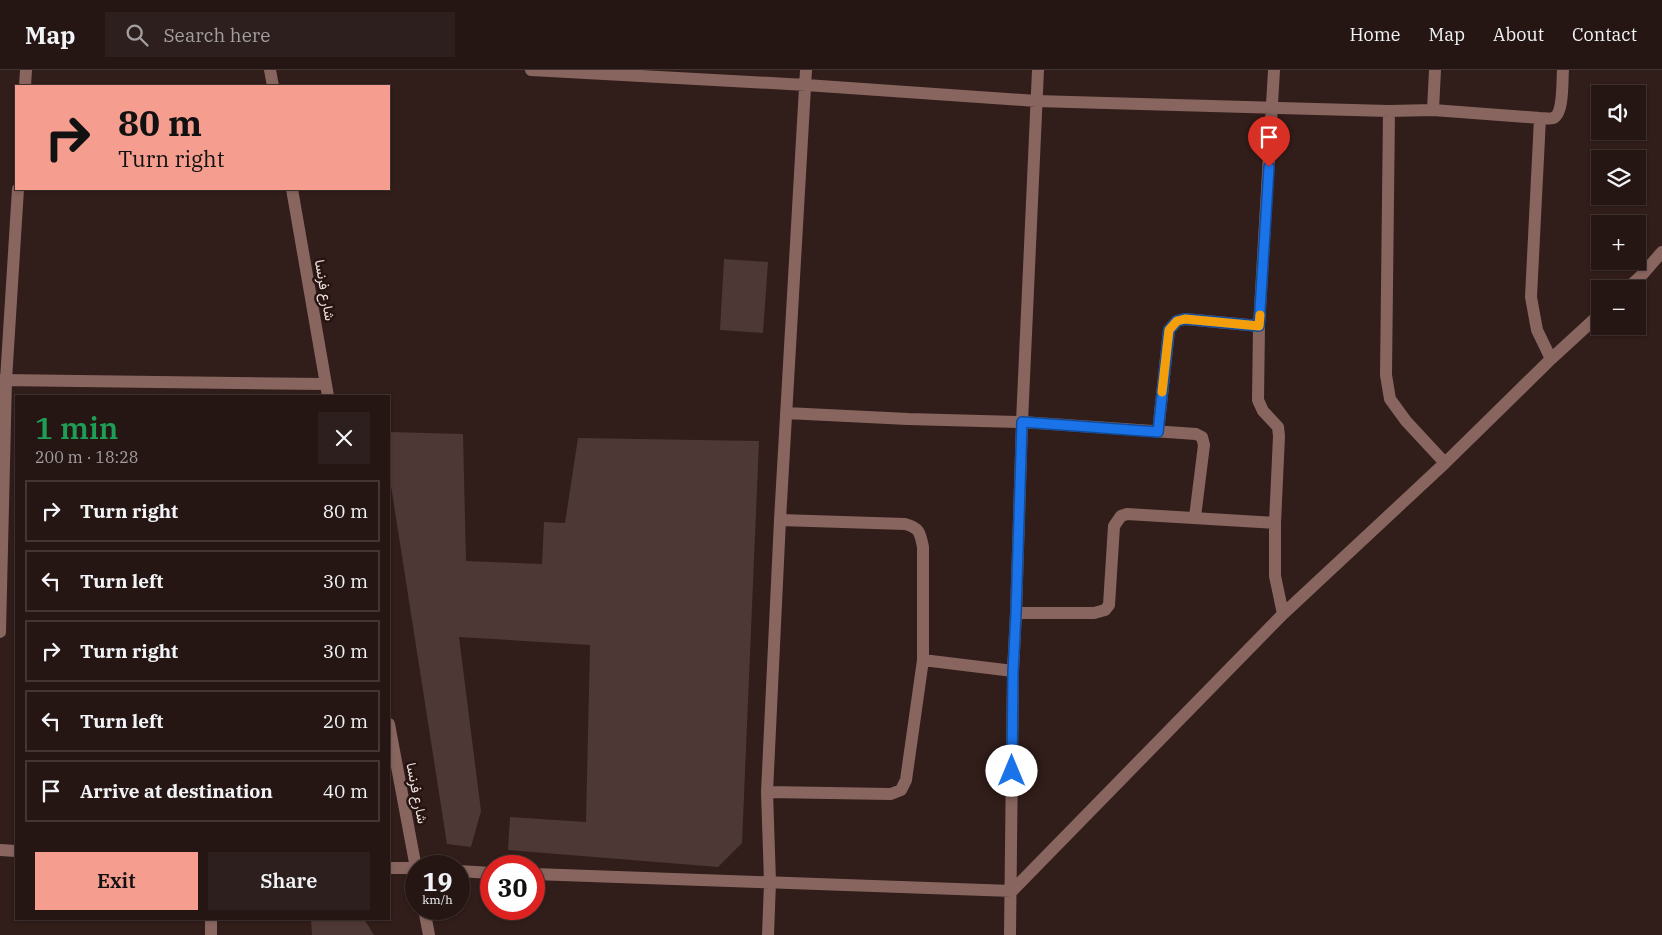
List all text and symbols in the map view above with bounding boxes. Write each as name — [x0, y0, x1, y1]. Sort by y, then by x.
search box — [105, 12, 455, 57]
text: Map — [25, 19, 75, 51]
icon: search — [123, 21, 151, 49]
text: Search here — [163, 23, 270, 47]
text: Home — [1349, 23, 1401, 46]
text: Map — [1429, 23, 1465, 46]
text: About — [1493, 23, 1544, 46]
text: Contact — [1572, 23, 1637, 46]
map controls — [1591, 85, 1646, 335]
button: sound — [1591, 85, 1646, 140]
text: 80 m — [118, 100, 202, 146]
icon: right — [35, 105, 100, 170]
pin — [1248, 116, 1290, 167]
icon: arrive — [1255, 123, 1283, 151]
text: Turn right — [118, 144, 225, 173]
button: layers — [1591, 150, 1646, 205]
button: + — [1591, 215, 1646, 270]
street label: شارع فرنسا — [309, 258, 339, 322]
button: − — [1591, 280, 1646, 335]
text: 1 min — [35, 408, 118, 447]
button: close — [318, 412, 370, 464]
text: 200 m · 18:28 — [35, 447, 138, 467]
icon: right — [37, 497, 65, 525]
text: Turn right — [80, 499, 178, 523]
text: 80 m — [323, 499, 368, 523]
icon: left — [37, 567, 65, 595]
text: Turn left — [80, 569, 163, 593]
text: 30 m — [323, 569, 368, 593]
icon: right — [37, 637, 65, 665]
text: Turn right — [80, 639, 178, 663]
text: 30 m — [323, 639, 368, 663]
icon: left — [37, 707, 65, 735]
text: Turn left — [80, 709, 163, 733]
text: 20 m — [323, 709, 368, 733]
position arrow — [985, 744, 1037, 796]
street label: شارع فرنسا — [400, 761, 432, 825]
icon: arrive — [37, 777, 65, 805]
text: Arrive at destination — [80, 779, 273, 803]
text: 40 m — [323, 779, 368, 803]
button: Exit — [35, 852, 198, 910]
button: Share — [208, 852, 370, 910]
speed limit sign: 30 — [480, 855, 545, 920]
text: 19 — [422, 865, 453, 898]
text: km/h — [422, 892, 453, 907]

